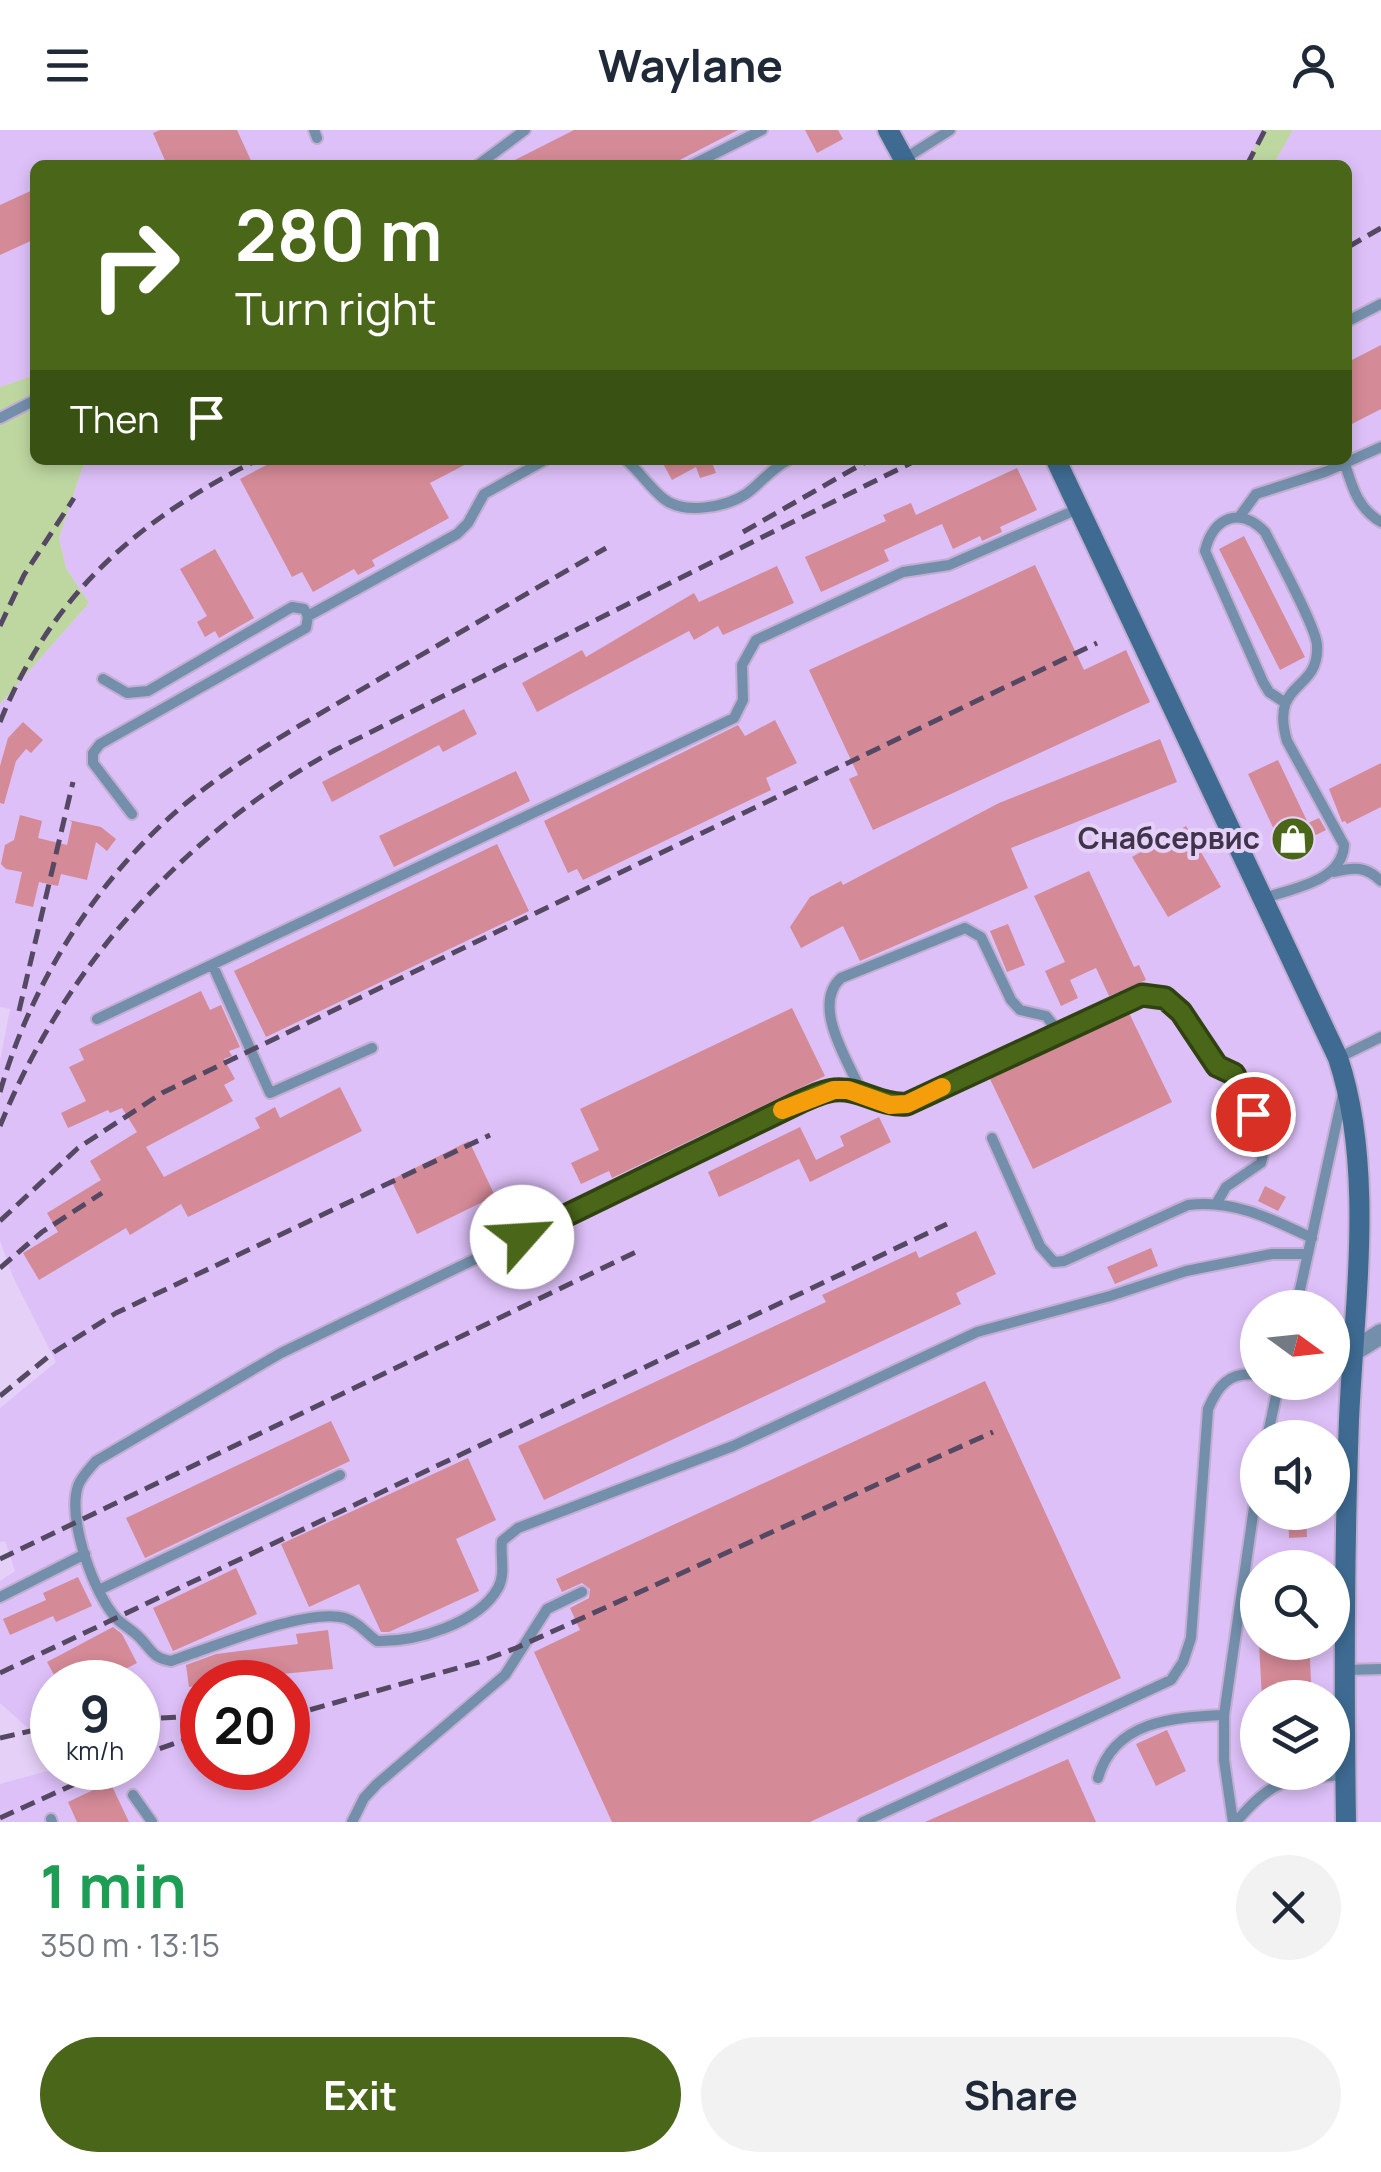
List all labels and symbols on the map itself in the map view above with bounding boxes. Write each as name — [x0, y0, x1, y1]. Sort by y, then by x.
shop icon: Снабсервис — [1270, 816, 1316, 862]
place label: Снабсервис — [1078, 817, 1260, 858]
pin — [1211, 1072, 1296, 1157]
position arrow — [470, 1185, 574, 1289]
north arrow — [1240, 1290, 1350, 1400]
speed limit sign: 20 — [180, 1660, 310, 1790]

